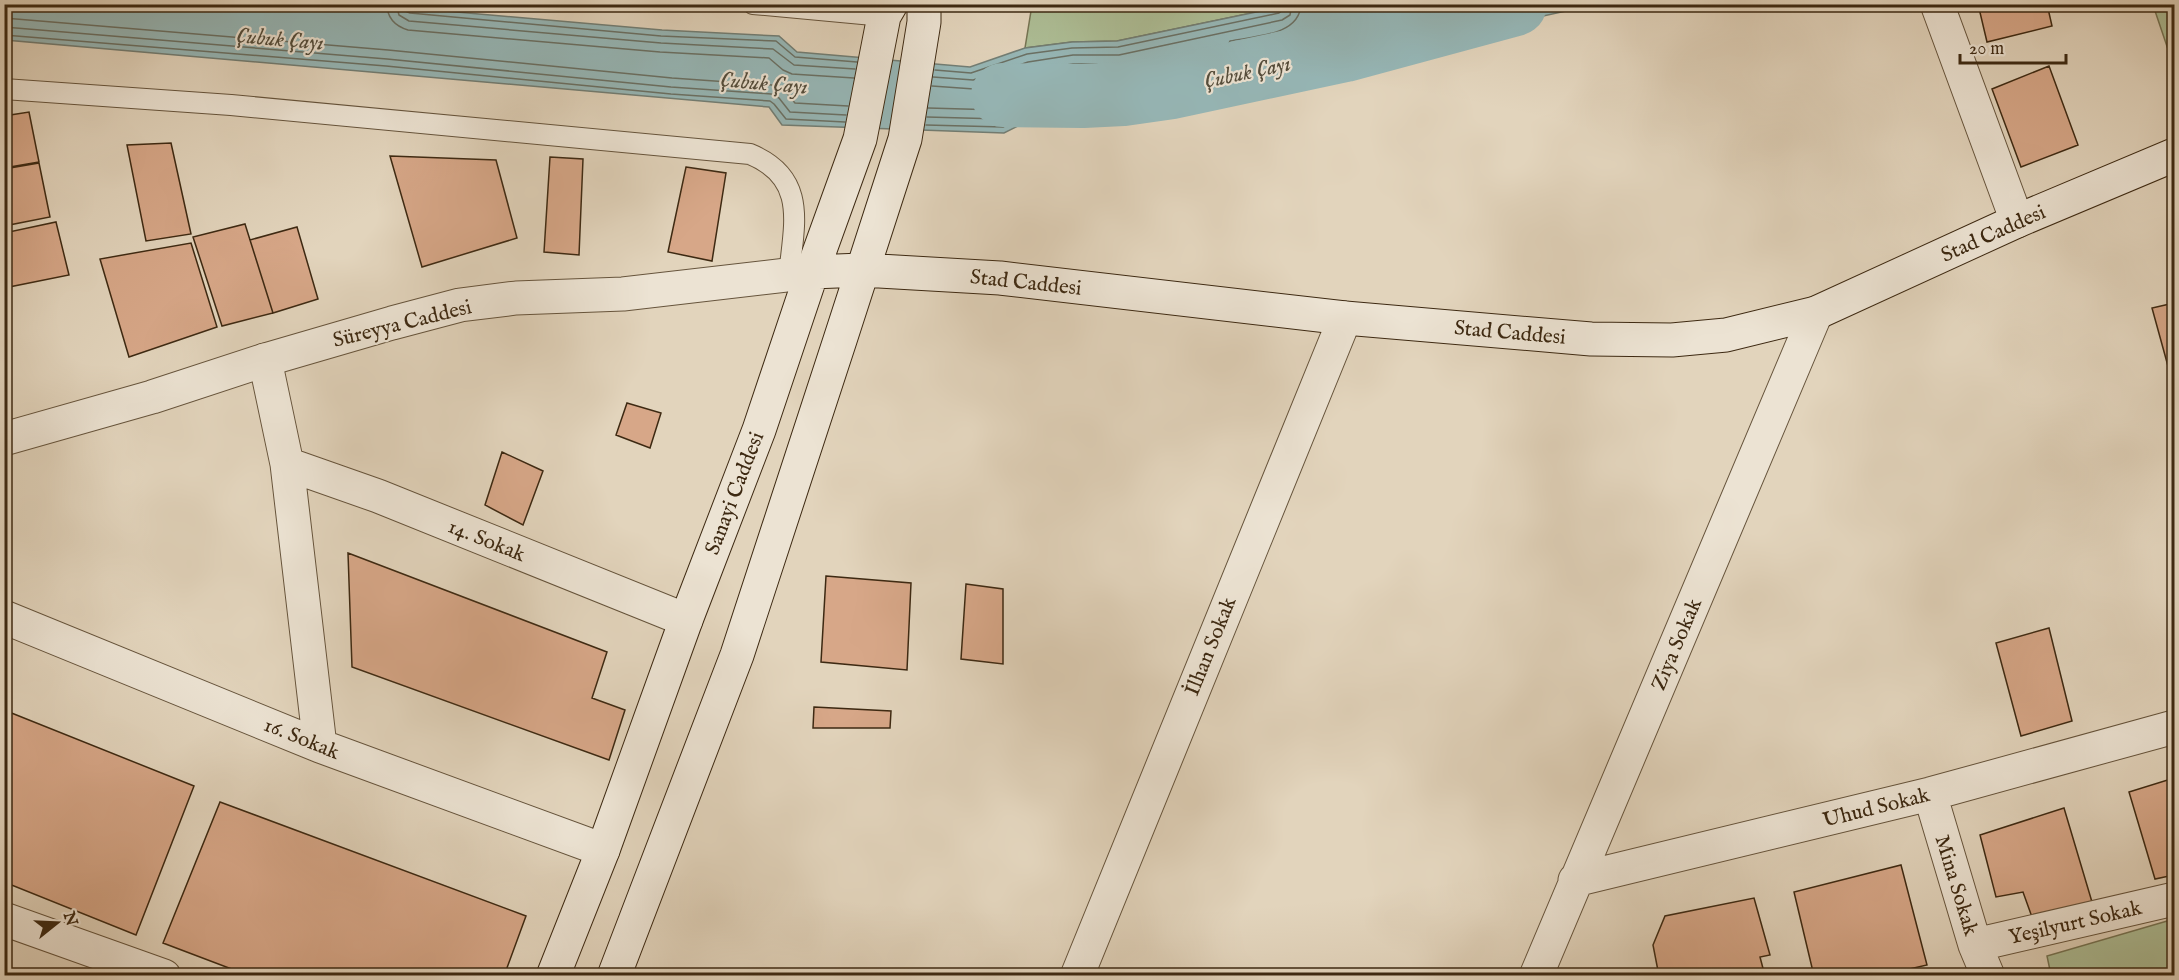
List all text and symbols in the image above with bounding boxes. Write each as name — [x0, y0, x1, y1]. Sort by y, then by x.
water label: Çubuk Çayı — [235, 22, 325, 58]
scale bar — [1960, 27, 2066, 65]
text: 20 m — [1969, 38, 2004, 61]
water label: Çubuk Çayı — [1201, 50, 1293, 96]
water label: Çubuk Çayı — [719, 66, 809, 102]
street label: Stad Caddesi — [1937, 199, 2050, 269]
street label: Stad Caddesi — [969, 264, 1083, 303]
street label: Süreyya Caddesi — [330, 294, 475, 355]
street label: Stad Caddesi — [1453, 315, 1567, 352]
street label: Sanayi Caddesi — [700, 428, 771, 559]
street label: 14. Sokak — [444, 514, 530, 569]
street label: İlhan Sokak — [1179, 592, 1244, 700]
street label: Ziya Sokak — [1646, 594, 1709, 695]
street label: 16. Sokak — [260, 712, 344, 767]
street label: Uhud Sokak — [1820, 782, 1933, 835]
street label: Mina Sokak — [1927, 832, 1984, 940]
north arrow — [27, 893, 87, 953]
street label: Yeşilyurt Sokak — [2006, 895, 2145, 952]
text: N — [57, 908, 81, 929]

